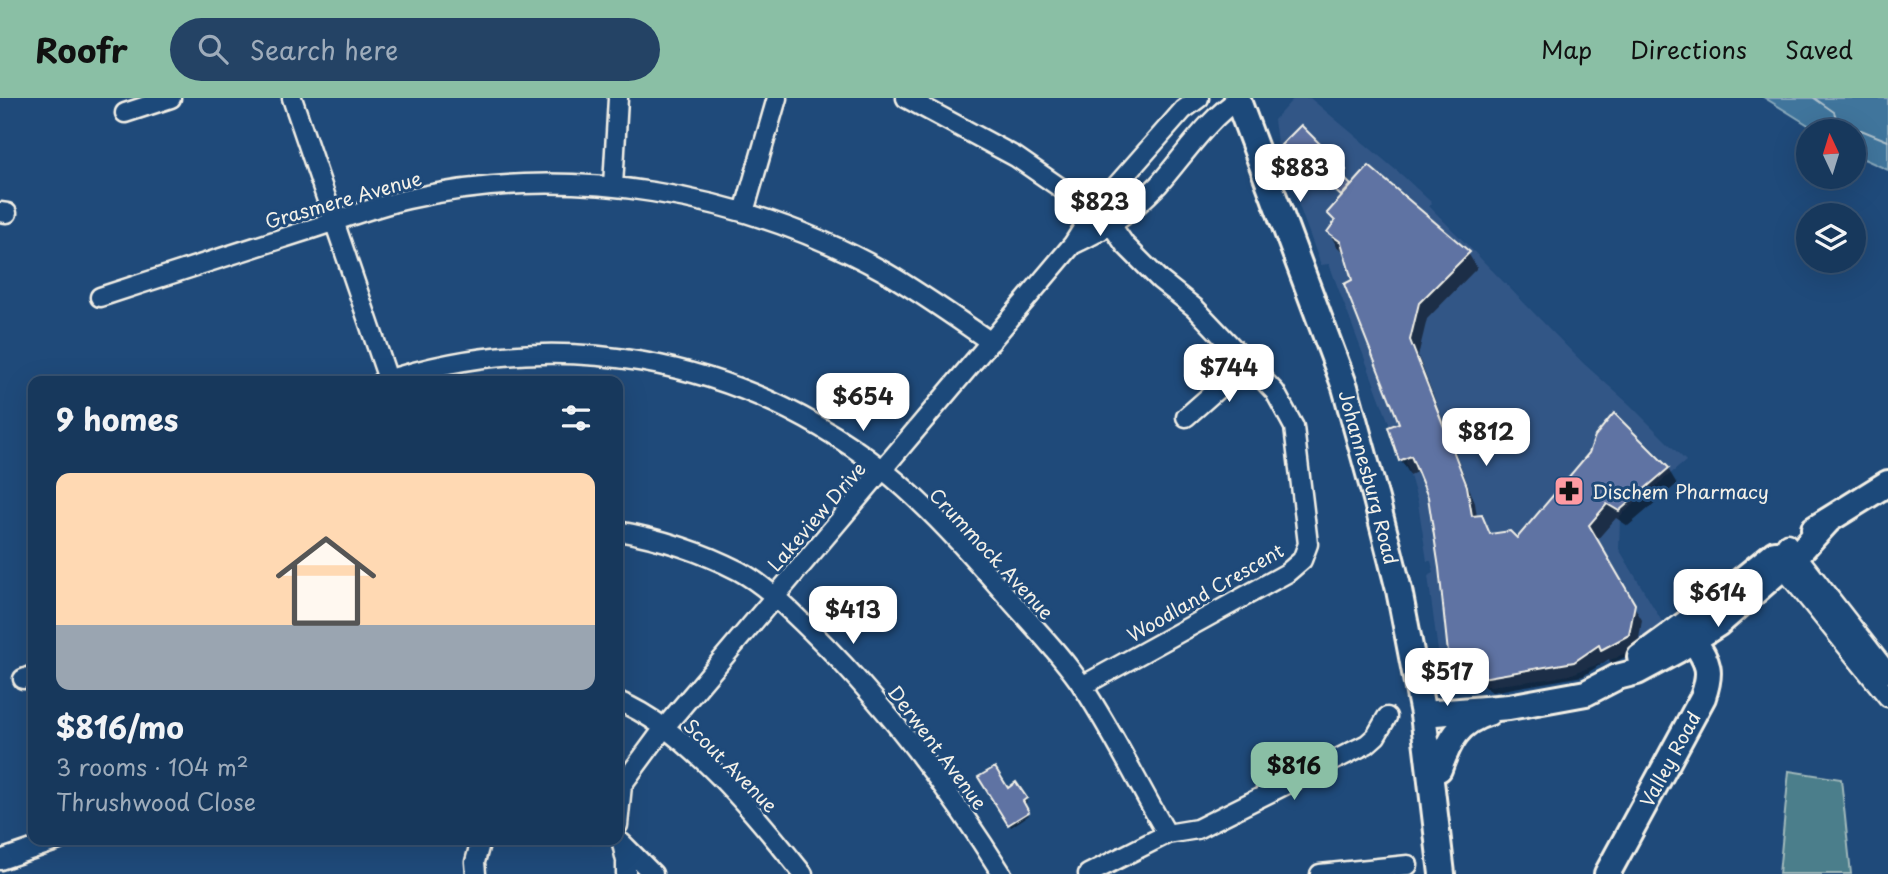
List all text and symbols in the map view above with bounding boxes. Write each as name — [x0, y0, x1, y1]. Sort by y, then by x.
search box — [170, 18, 660, 81]
text: Roofr — [35, 24, 128, 74]
icon: search — [194, 30, 232, 68]
text: Search here — [250, 30, 398, 69]
text: Map — [1541, 31, 1592, 67]
text: Directions — [1630, 31, 1747, 67]
text: Saved — [1785, 31, 1853, 67]
north arrow — [1796, 119, 1866, 189]
map controls — [1796, 119, 1866, 273]
pin: $883 — [1259, 144, 1341, 204]
text: $883 — [1271, 149, 1329, 184]
street label: Grasmere Avenue — [261, 163, 425, 235]
pin: $823 — [1059, 178, 1141, 238]
text: $823 — [1071, 183, 1129, 218]
button: layers — [1796, 203, 1866, 273]
pin: $744 — [1188, 344, 1270, 404]
text: $744 — [1200, 349, 1258, 384]
pin: $654 — [822, 374, 904, 433]
text: $654 — [832, 378, 894, 413]
street label: Johannesburg Road — [1333, 387, 1406, 567]
text: 9 homes — [56, 396, 178, 441]
icon: filters — [557, 399, 595, 437]
pin: $812 — [1445, 408, 1527, 468]
text: $812 — [1458, 413, 1514, 448]
street label: Lakeview Drive — [760, 455, 872, 577]
pharmacy icon: Dischem Pharmacy — [1552, 474, 1586, 508]
place label: Dischem Pharmacy — [1592, 477, 1769, 505]
street label: Crummock Avenue — [923, 481, 1061, 625]
icon: home — [263, 518, 389, 644]
street label: Woodland Crescent — [1122, 536, 1289, 648]
pin: $614 — [1677, 570, 1759, 629]
text: $614 — [1690, 574, 1746, 609]
pin: $413 — [812, 587, 894, 646]
text: $413 — [825, 591, 881, 626]
pin: $517 — [1406, 648, 1488, 708]
text: $517 — [1421, 653, 1473, 688]
street label: Derwent Avenue — [882, 679, 994, 815]
text: $816/mo — [56, 704, 184, 749]
street label: Valley Road — [1632, 706, 1707, 812]
street label: Scout Avenue — [678, 712, 784, 818]
pin: $816 — [1253, 742, 1335, 802]
text: $816 — [1267, 747, 1321, 782]
text: 3 rooms · 104 m² — [56, 749, 249, 784]
text: Thrushwood Close — [56, 784, 256, 819]

